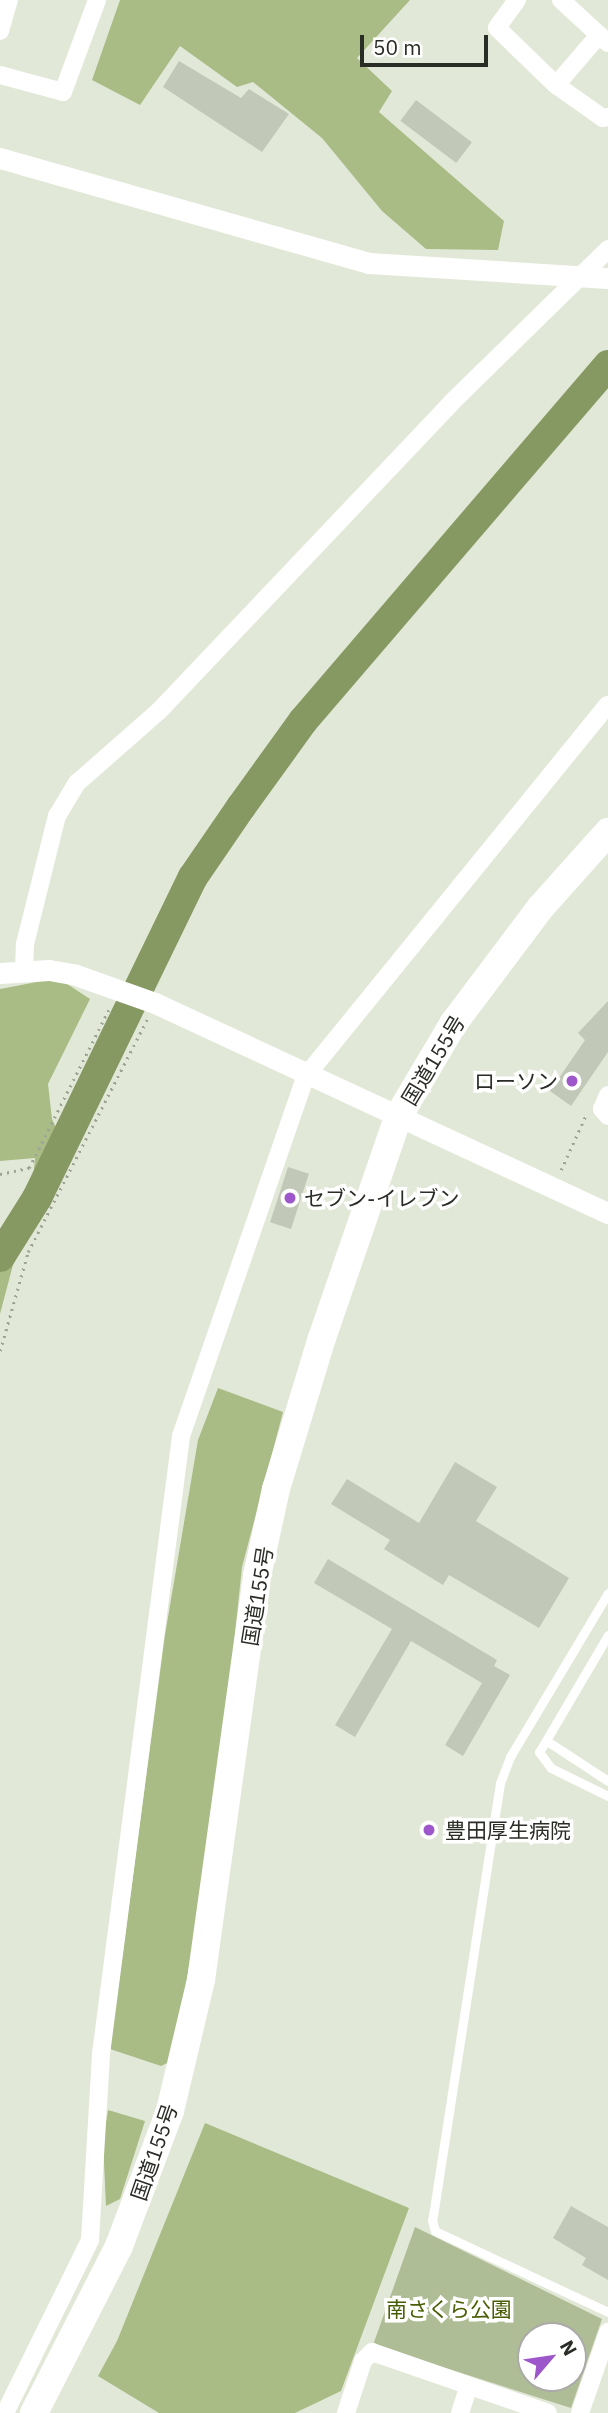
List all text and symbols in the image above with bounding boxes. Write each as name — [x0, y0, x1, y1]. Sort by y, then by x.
scale bar — [363, 21, 491, 65]
text: 50 m — [373, 33, 422, 61]
street label: 国道155号 — [396, 1010, 470, 1110]
place label: ローソン — [474, 1068, 558, 1094]
marker: ローソン — [564, 1073, 580, 1089]
place label: セブン-イレブン — [304, 1185, 459, 1211]
marker: セブン-イレブン — [282, 1190, 298, 1206]
street label: 国道155号 — [237, 1544, 277, 1648]
place label: 豊田厚生病院 — [445, 1817, 571, 1843]
marker: 豊田厚生病院 — [419, 1820, 439, 1840]
street label: 国道155号 — [126, 2100, 182, 2204]
park label: 南さくら公園 — [386, 2296, 512, 2322]
north arrow — [517, 2322, 587, 2392]
text: N — [555, 2336, 582, 2360]

